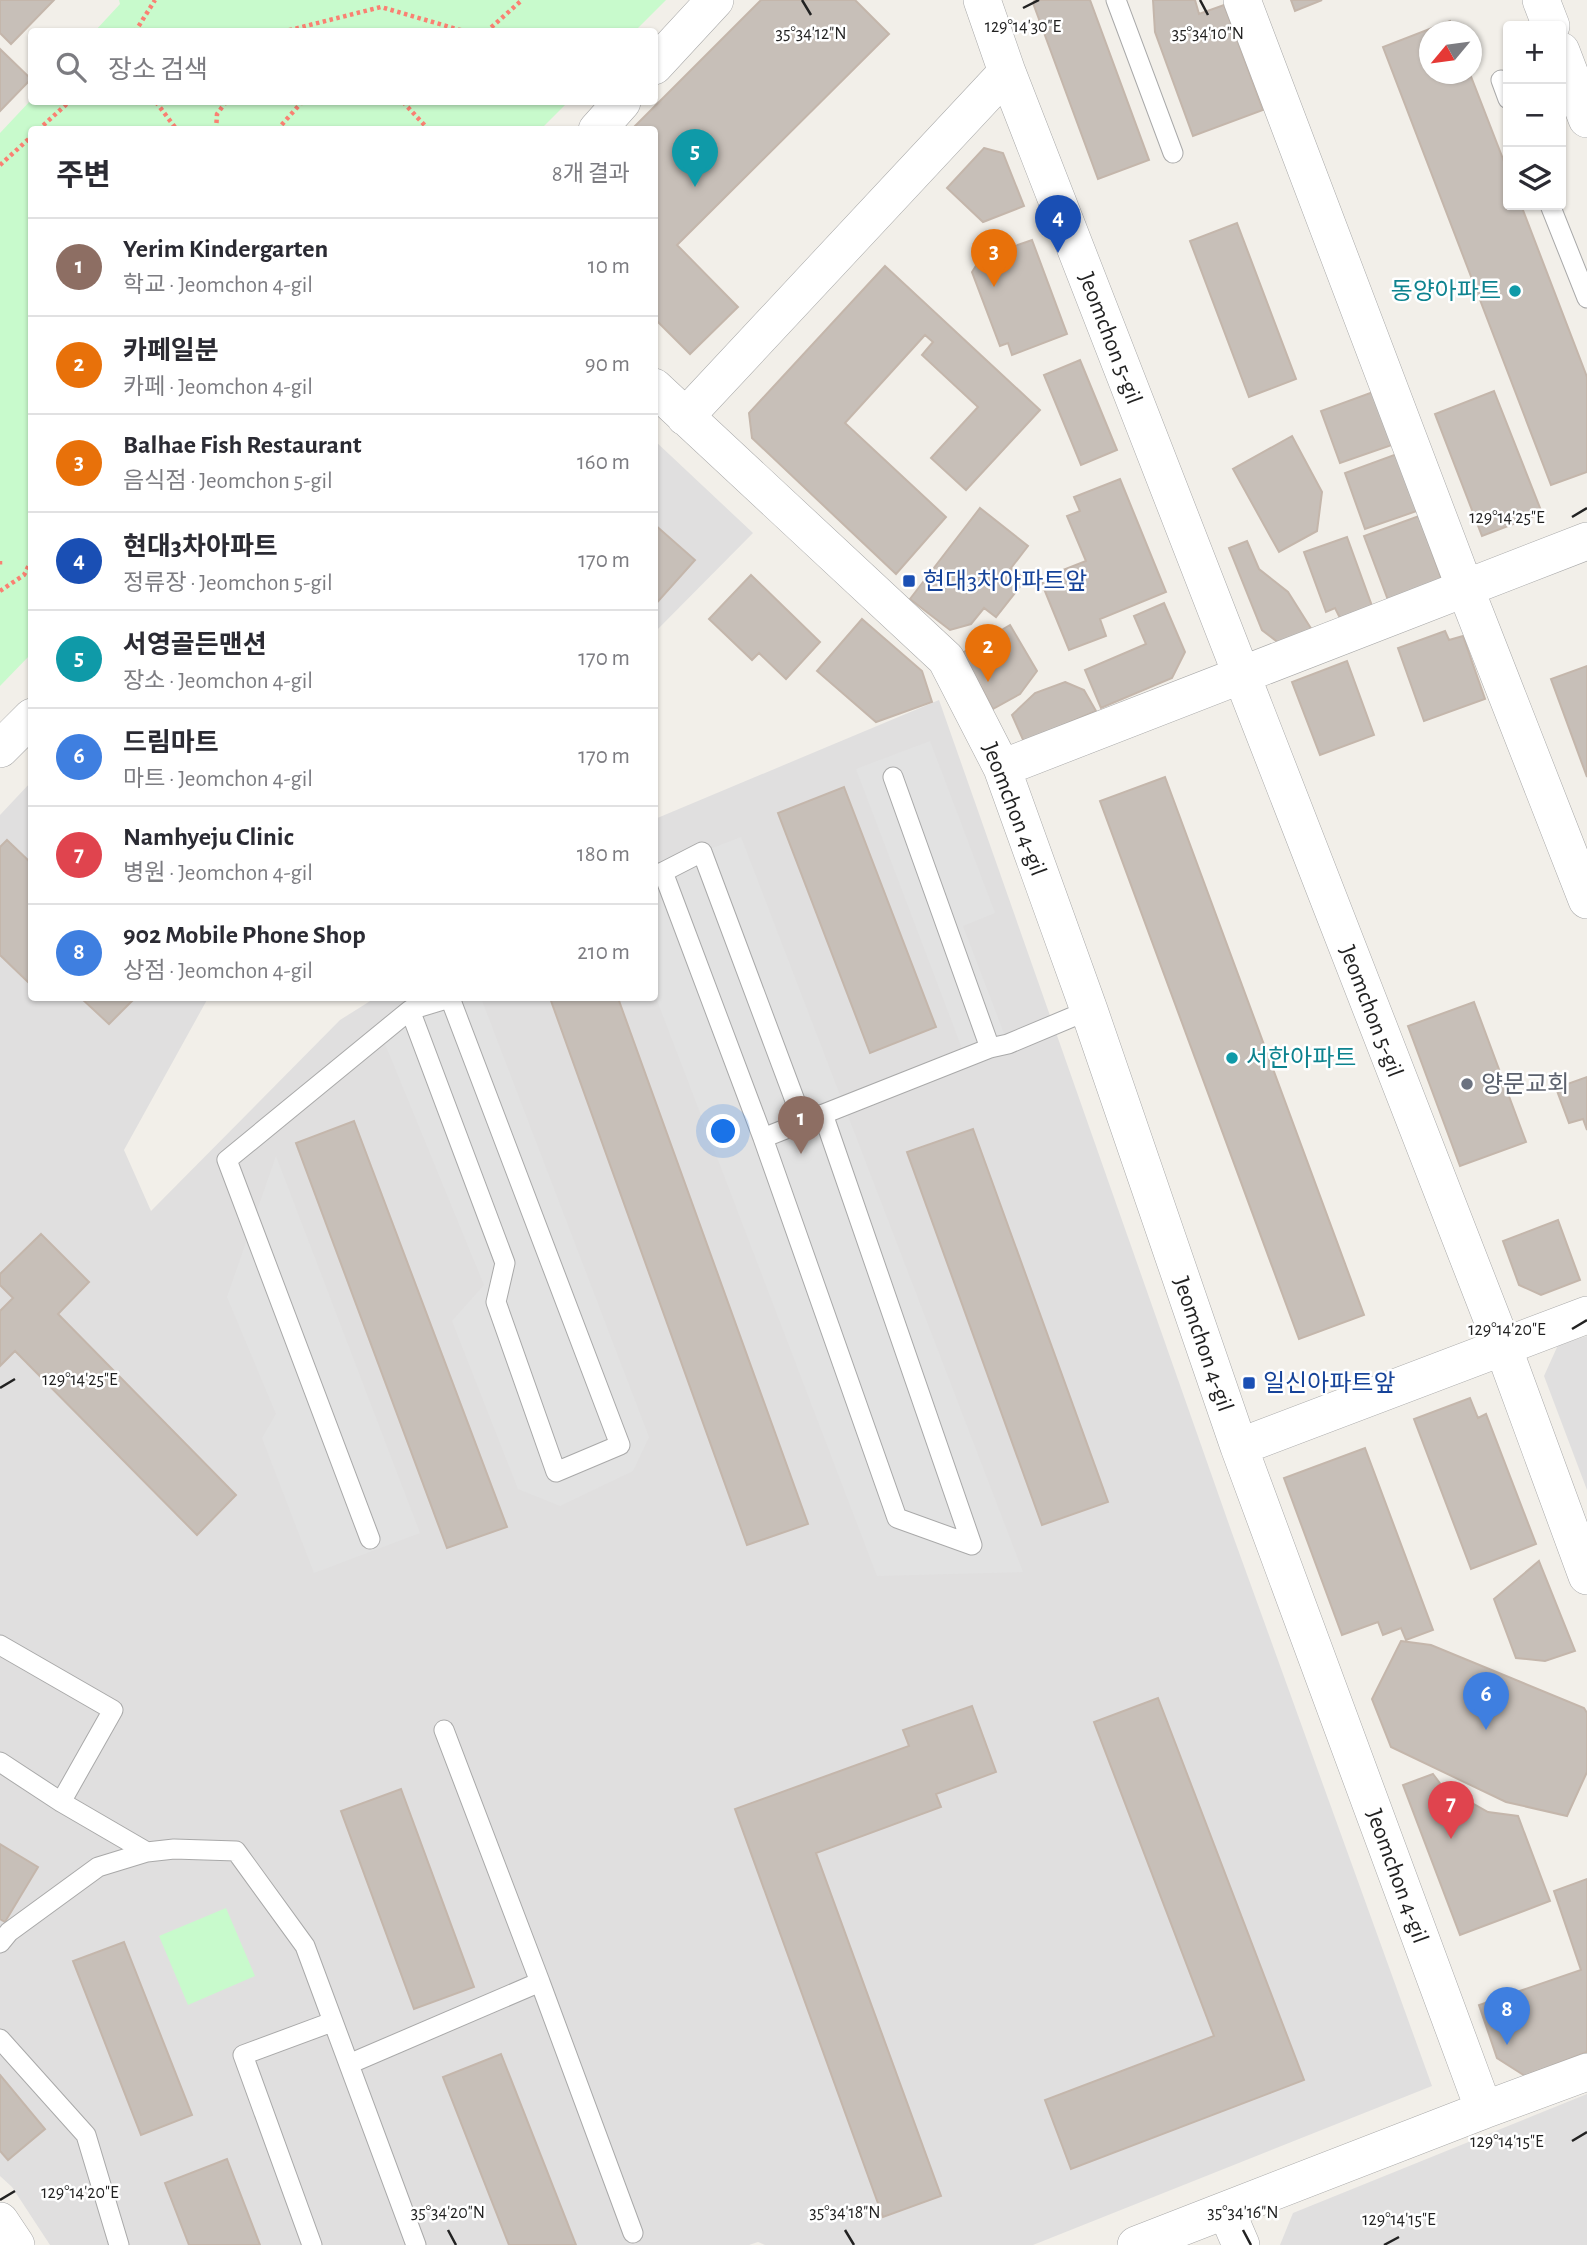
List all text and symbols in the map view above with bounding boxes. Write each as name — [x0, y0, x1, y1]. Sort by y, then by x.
text: 129°14'30"E — [985, 18, 1062, 36]
north arrow — [1419, 21, 1482, 84]
map controls — [1503, 21, 1566, 210]
button: + — [1503, 21, 1566, 84]
text: 35°34'12"N — [776, 25, 847, 43]
text: 35°34'10"N — [1172, 25, 1244, 43]
search box — [28, 28, 658, 105]
icon: search — [52, 48, 90, 86]
text: 장소 검색 — [108, 57, 208, 83]
button: − — [1503, 84, 1566, 147]
pin: 5 — [672, 129, 718, 187]
button: layers — [1503, 147, 1566, 210]
text: 주변 — [56, 161, 111, 191]
text: 8개 결과 — [552, 163, 630, 186]
pin: 4 — [1035, 195, 1081, 253]
pin: 3 — [971, 229, 1017, 287]
text: Yerim Kindergarten — [123, 236, 328, 262]
text: 1 — [75, 255, 83, 278]
text: 10 m — [588, 255, 630, 278]
street label: Jeomchon 5-gil — [1074, 269, 1146, 408]
text: 학교 · Jeomchon 4-gil — [123, 274, 313, 297]
place label: 동양아파트 — [1391, 279, 1501, 304]
marker: 동양아파트 — [1507, 283, 1523, 299]
text: 카페일분 — [123, 338, 219, 364]
text: 2 — [74, 353, 84, 376]
text: 90 m — [585, 353, 630, 376]
text: 카페 · Jeomchon 4-gil — [123, 376, 313, 399]
text: Balhae Fish Restaurant — [123, 432, 362, 458]
text: 3 — [74, 451, 84, 474]
text: 160 m — [577, 451, 630, 474]
text: 음식점 · Jeomchon 5-gil — [123, 470, 333, 493]
text: 129°14'25"E — [1469, 509, 1545, 527]
text: 현대3차아파트 — [123, 534, 278, 560]
text: 4 — [73, 549, 85, 572]
text: 170 m — [578, 549, 630, 572]
place label: 현대3차아파트앞 — [923, 569, 1087, 594]
text: 정류장 · Jeomchon 5-gil — [123, 572, 333, 595]
marker: 현대3차아파트앞 — [901, 573, 917, 589]
pin: 2 — [965, 624, 1011, 682]
text: 서영골든맨션 — [123, 632, 267, 658]
text: 5 — [74, 647, 84, 670]
text: 170 m — [578, 647, 630, 670]
text: 장소 · Jeomchon 4-gil — [123, 670, 313, 693]
text: 드림마트 — [123, 730, 219, 756]
street label: Jeomchon 4-gil — [978, 739, 1050, 879]
text: 6 — [73, 745, 85, 768]
text: 170 m — [578, 745, 630, 768]
text: 마트 · Jeomchon 4-gil — [123, 768, 313, 791]
text: Namhyeju Clinic — [123, 824, 294, 850]
text: 7 — [74, 843, 84, 866]
text: 180 m — [577, 843, 630, 866]
text: 병원 · Jeomchon 4-gil — [123, 862, 313, 885]
text: 902 Mobile Phone Shop — [123, 922, 366, 948]
text: 8 — [73, 941, 85, 964]
text: 210 m — [577, 941, 630, 964]
street label: Jeomchon 5-gil — [1335, 942, 1407, 1081]
text: 상점 · Jeomchon 4-gil — [123, 960, 313, 983]
place label: 서한아파트 — [1246, 1046, 1356, 1071]
marker: 서한아파트 — [1224, 1050, 1240, 1066]
place label: 양문교회 — [1481, 1072, 1569, 1097]
marker: 양문교회 — [1459, 1076, 1475, 1092]
pin: 1 — [778, 1096, 824, 1154]
your location — [706, 1114, 740, 1148]
street label: Jeomchon 4-gil — [1169, 1274, 1237, 1415]
text: 129°14'20"E — [1468, 1321, 1546, 1339]
text: 129°14'25"E — [42, 1371, 118, 1389]
place label: 일신아파트앞 — [1263, 1371, 1395, 1396]
marker: 일신아파트앞 — [1241, 1375, 1257, 1391]
pin: 6 — [1463, 1672, 1509, 1730]
pin: 7 — [1428, 1781, 1474, 1839]
street label: Jeomchon 4-gil — [1362, 1806, 1432, 1947]
pin: 8 — [1484, 1987, 1530, 2045]
text: 129°14'15"E — [1470, 2133, 1544, 2151]
text: 129°14'20"E — [41, 2184, 119, 2202]
text: 35°34'20"N — [411, 2204, 485, 2222]
text: 35°34'18"N — [809, 2204, 881, 2222]
text: 35°34'16"N — [1207, 2204, 1279, 2222]
text: 129°14'15"E — [1362, 2211, 1436, 2229]

